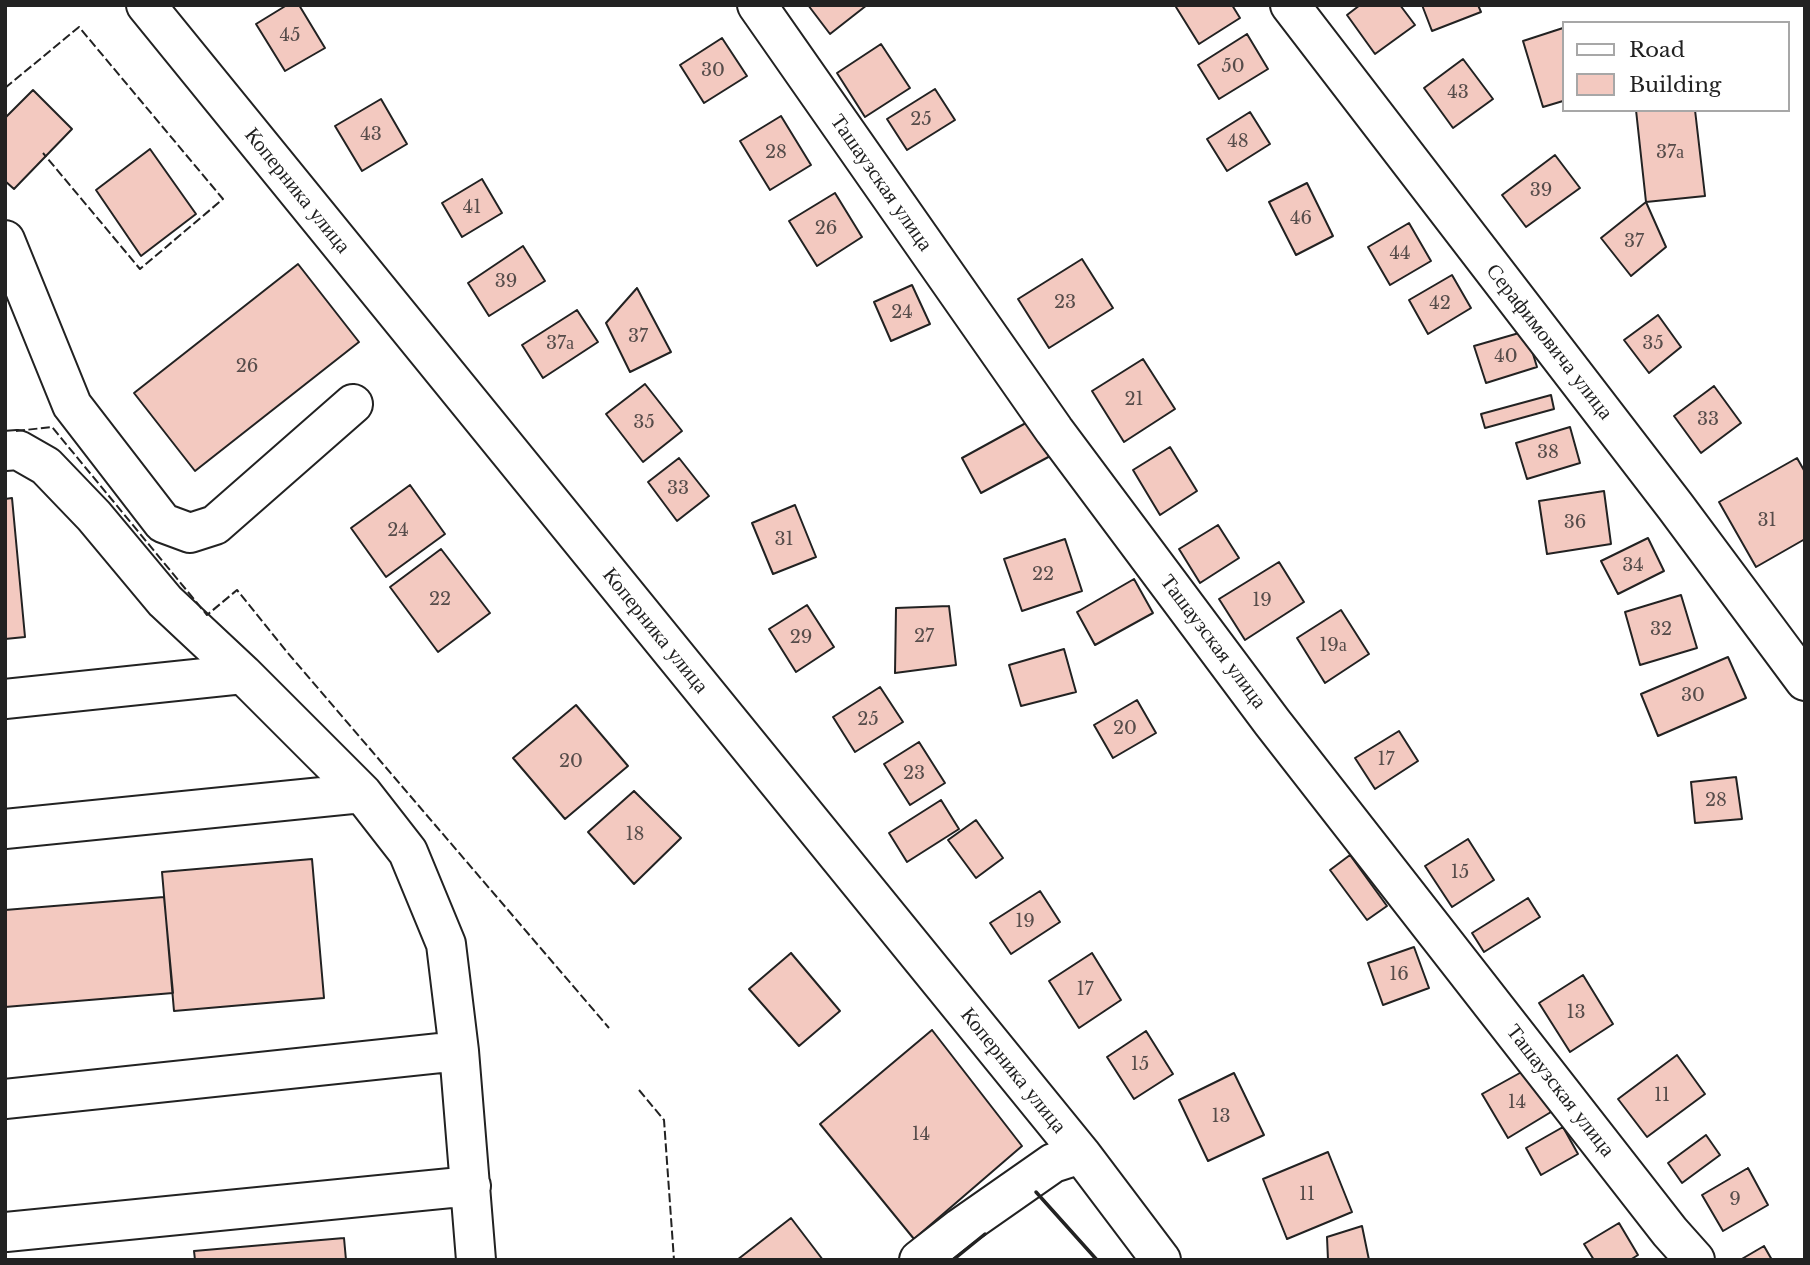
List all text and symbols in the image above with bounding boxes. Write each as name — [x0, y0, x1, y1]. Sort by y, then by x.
legend — [1562, 21, 1789, 112]
house number: 45 — [280, 25, 300, 47]
text: Road — [1629, 37, 1685, 63]
house number: 50 — [1221, 56, 1245, 78]
house number: 30 — [701, 60, 725, 82]
text: Building — [1629, 72, 1721, 98]
house number: 43 — [1447, 82, 1469, 104]
house number: 25 — [910, 109, 932, 131]
street label: Ташаузская улица — [825, 110, 937, 256]
street label: Коперника улица — [239, 123, 355, 259]
house number: 43 — [360, 124, 382, 146]
house number: 48 — [1227, 131, 1249, 153]
house number: 28 — [765, 142, 787, 164]
house number: 37а — [1656, 142, 1684, 164]
house number: 39 — [1530, 180, 1552, 202]
house number: 41 — [463, 197, 481, 219]
house number: 46 — [1290, 208, 1312, 230]
house number: 26 — [815, 218, 837, 240]
house number: 37 — [1624, 231, 1644, 253]
house number: 44 — [1389, 243, 1411, 265]
street label: Серафимовича улица — [1480, 259, 1618, 425]
house number: 39 — [495, 271, 517, 293]
house number: 23 — [1054, 292, 1076, 314]
house number: 42 — [1429, 293, 1451, 315]
house number: 24 — [891, 302, 913, 324]
house number: 37 — [628, 326, 648, 348]
house number: 37а — [546, 333, 574, 355]
house number: 35 — [1642, 333, 1664, 355]
house number: 40 — [1494, 346, 1518, 368]
house number: 26 — [236, 356, 258, 378]
house number: 21 — [1124, 389, 1144, 411]
house number: 33 — [1697, 409, 1719, 431]
house number: 35 — [633, 412, 655, 434]
house number: 38 — [1537, 442, 1559, 464]
house number: 33 — [667, 478, 689, 500]
house number: 31 — [1757, 510, 1777, 532]
house number: 36 — [1564, 512, 1586, 534]
house number: 24 — [387, 520, 409, 542]
house number: 31 — [774, 529, 794, 551]
house number: 34 — [1622, 555, 1644, 577]
street label: Коперника улица — [597, 563, 713, 699]
house number: 22 — [1032, 564, 1054, 586]
street label: Ташаузская улица — [1155, 570, 1271, 714]
house number: 22 — [429, 589, 451, 611]
house number: 19 — [1252, 590, 1272, 612]
house number: 32 — [1650, 619, 1672, 641]
house number: 27 — [914, 626, 934, 648]
house number: 29 — [790, 627, 812, 649]
house number: 19а — [1319, 635, 1347, 657]
house number: 30 — [1681, 685, 1705, 707]
house number: 25 — [857, 709, 879, 731]
house number: 20 — [1113, 718, 1137, 740]
house number: 17 — [1377, 749, 1395, 771]
house number: 20 — [559, 751, 583, 773]
house number: 23 — [903, 763, 925, 785]
house number: 28 — [1705, 790, 1727, 812]
house number: 18 — [626, 824, 644, 846]
house number: 15 — [1451, 862, 1469, 884]
house number: 19 — [1015, 911, 1035, 933]
house number: 16 — [1389, 964, 1409, 986]
house number: 17 — [1076, 979, 1094, 1001]
house number: 13 — [1566, 1002, 1586, 1024]
street label: Коперника улица — [955, 1003, 1071, 1139]
street label: Ташаузская улица — [1501, 1020, 1619, 1162]
house number: 15 — [1131, 1054, 1149, 1076]
house number: 11 — [1654, 1085, 1670, 1107]
house number: 14 — [1508, 1092, 1526, 1114]
house number: 13 — [1211, 1106, 1231, 1128]
house number: 14 — [912, 1124, 930, 1146]
house number: 11 — [1299, 1184, 1315, 1206]
house number: 9 — [1729, 1189, 1741, 1211]

